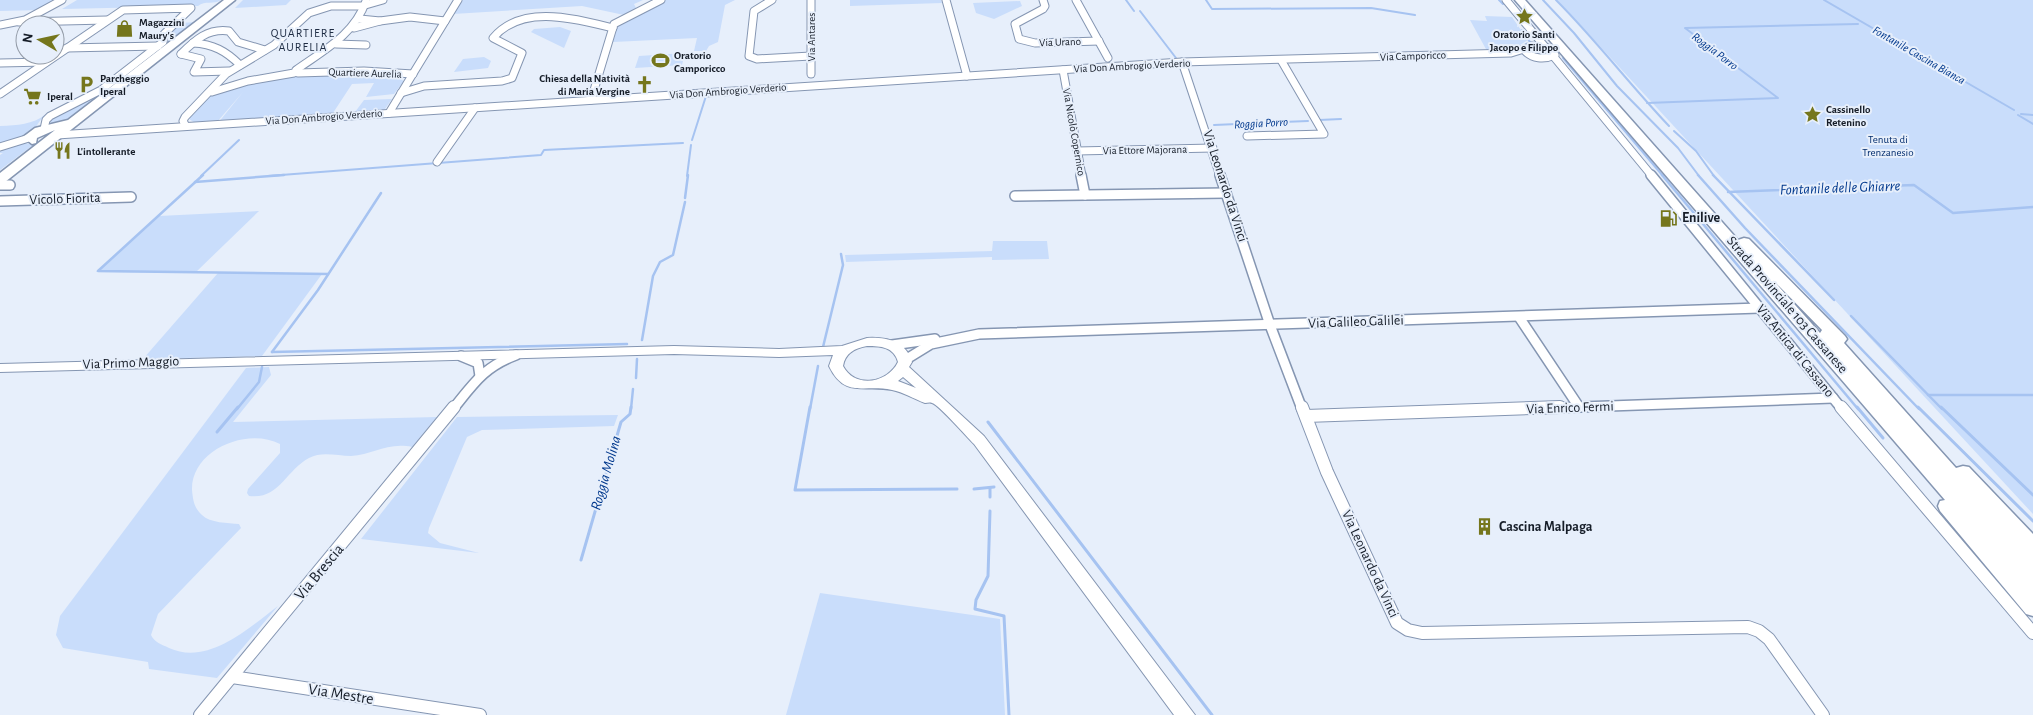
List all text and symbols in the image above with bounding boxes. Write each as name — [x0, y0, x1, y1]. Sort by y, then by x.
place icon: Oratorio Santi Jacopo e Filippo — [1514, 6, 1534, 26]
street label: Via Antares — [806, 13, 817, 61]
north arrow — [15, 15, 65, 65]
place label: Magazzini Maury's — [139, 17, 185, 41]
shop icon: Magazzini Maury's — [115, 18, 135, 38]
water label: Fontanile Cascina Bianca — [1871, 24, 1967, 86]
district label: QUARTIERE AURELIA — [271, 27, 335, 53]
place label: Oratorio Santi Jacopo e Filippo — [1490, 29, 1559, 53]
water label: Roggia Porro — [1690, 30, 1740, 72]
text: N — [20, 32, 36, 44]
street label: Via Urano — [1039, 36, 1081, 48]
street label: Via Camporicco — [1380, 49, 1446, 63]
place label: Oratorio Camporicco — [674, 50, 726, 74]
sports icon: Oratorio Camporicco — [650, 51, 670, 71]
street label: Via Don Ambrogio Verderio — [1073, 57, 1191, 75]
street label: Quartiere Aurelia — [328, 66, 402, 80]
place label: Parcheggio Iperal — [100, 73, 150, 97]
place label: Chiesa della Natività di Maria Vergine — [539, 73, 631, 97]
parking icon: Parcheggio Iperal — [76, 74, 96, 94]
church icon: Chiesa della Natività di Maria Vergine — [634, 74, 654, 94]
street label: Via Don Ambrogio Verderio — [669, 81, 787, 101]
supermarket icon: Iperal — [23, 86, 43, 106]
street label: Via Nicolò Copernico — [1061, 87, 1087, 177]
place label: Iperal — [47, 91, 73, 102]
place label: Cassinello Retenino — [1826, 104, 1871, 128]
place icon: Cassinello Retenino — [1802, 105, 1822, 125]
street label: Via Don Ambrogio Verderio — [265, 107, 383, 127]
water label: Roggia Porro — [1234, 116, 1288, 130]
street label: Via Leonardo da Vinci — [1200, 128, 1250, 244]
park label: Tenuta di Trenzanesio — [1862, 134, 1914, 158]
restaurant icon: L'intollerante — [53, 141, 73, 161]
street label: Via Ettore Majorana — [1103, 144, 1187, 156]
place label: L'intollerante — [77, 146, 135, 157]
water label: Fontanile delle Ghiarre — [1780, 178, 1901, 198]
street label: Vicolo Fiorita — [29, 191, 101, 207]
fuel station icon: Enilive — [1658, 208, 1678, 228]
place label: Enilive — [1682, 211, 1720, 225]
street label: Strada Provinciale 103 Cassanese — [1724, 234, 1850, 376]
street label: Via Antica di Cassano — [1753, 302, 1837, 400]
street label: Via Galileo Galilei — [1308, 313, 1404, 331]
street label: Via Primo Maggio — [82, 354, 180, 372]
street label: Via Enrico Fermi — [1526, 399, 1614, 417]
water label: Roggia Molina — [588, 434, 624, 512]
street label: Via Leonardo da Vinci — [1339, 508, 1401, 620]
building icon: Cascina Malpaga — [1475, 517, 1495, 537]
place label: Cascina Malpaga — [1499, 520, 1593, 534]
street label: Via Brescia — [291, 541, 347, 603]
street label: Via Mestre — [307, 681, 375, 707]

